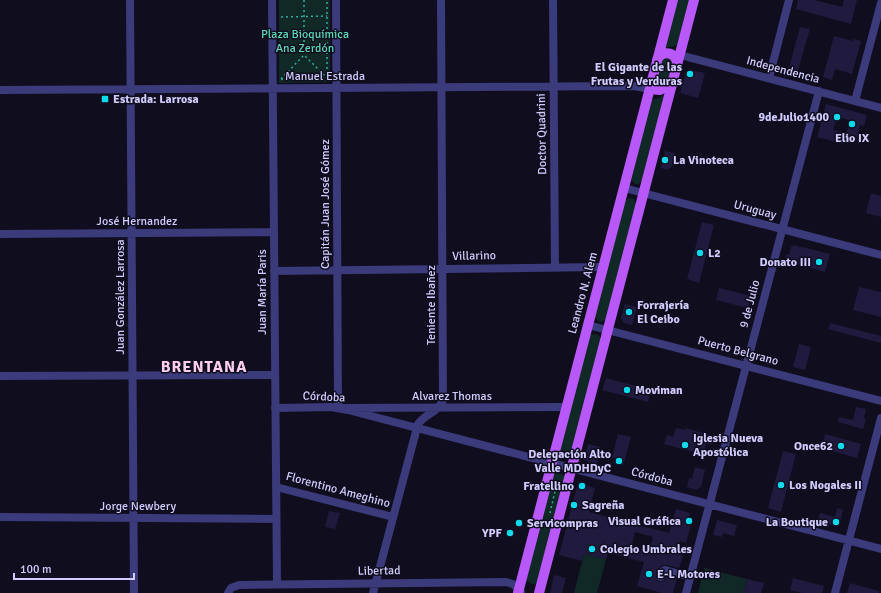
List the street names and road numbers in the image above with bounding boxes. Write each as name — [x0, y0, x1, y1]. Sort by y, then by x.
street label: Independencia — [745, 53, 821, 87]
street label: Manuel Estrada — [285, 69, 365, 84]
street label: Doctor Quadrini — [534, 93, 550, 175]
street label: Capitán Juan José Gómez — [318, 139, 333, 269]
street label: Uruguay — [732, 197, 778, 223]
street label: José Hernandez — [97, 214, 177, 229]
street label: Juan González Larrosa — [113, 240, 128, 354]
street label: Villarino — [452, 248, 496, 264]
street label: Juan María Paris — [255, 249, 270, 335]
street label: Leandro N. Alem — [565, 250, 601, 336]
street label: Teniente Ibañez — [424, 265, 439, 345]
street label: 9 de Julio — [736, 278, 764, 330]
street label: Puerto Belgrano — [696, 333, 780, 369]
street label: Córdoba — [302, 388, 346, 406]
street label: Alvarez Thomas — [412, 389, 492, 404]
street label: Córdoba — [629, 464, 675, 490]
street label: Florentino Ameghino — [284, 469, 392, 511]
street label: Jorge Newbery — [100, 499, 177, 514]
street label: Libertad — [357, 563, 401, 579]

